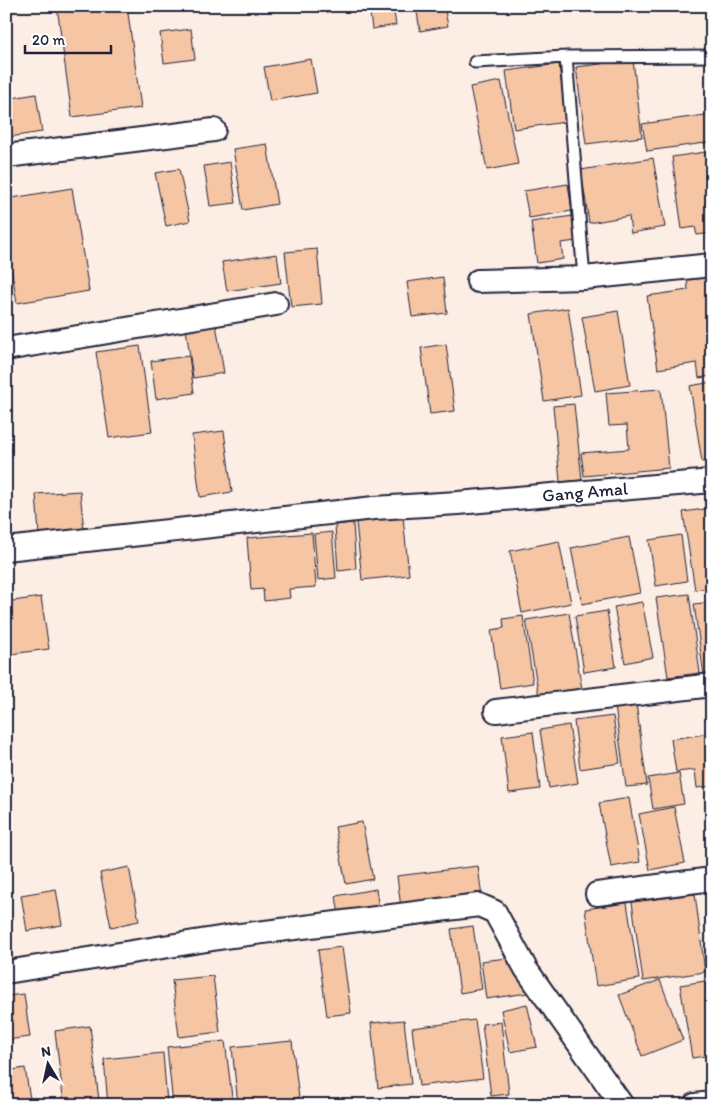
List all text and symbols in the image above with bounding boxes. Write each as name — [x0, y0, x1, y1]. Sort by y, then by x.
scale bar — [25, 22, 111, 54]
text: 20 m — [32, 31, 66, 49]
street label: Gang Amal — [541, 477, 629, 507]
north arrow — [22, 1038, 72, 1088]
text: N — [40, 1043, 52, 1061]

